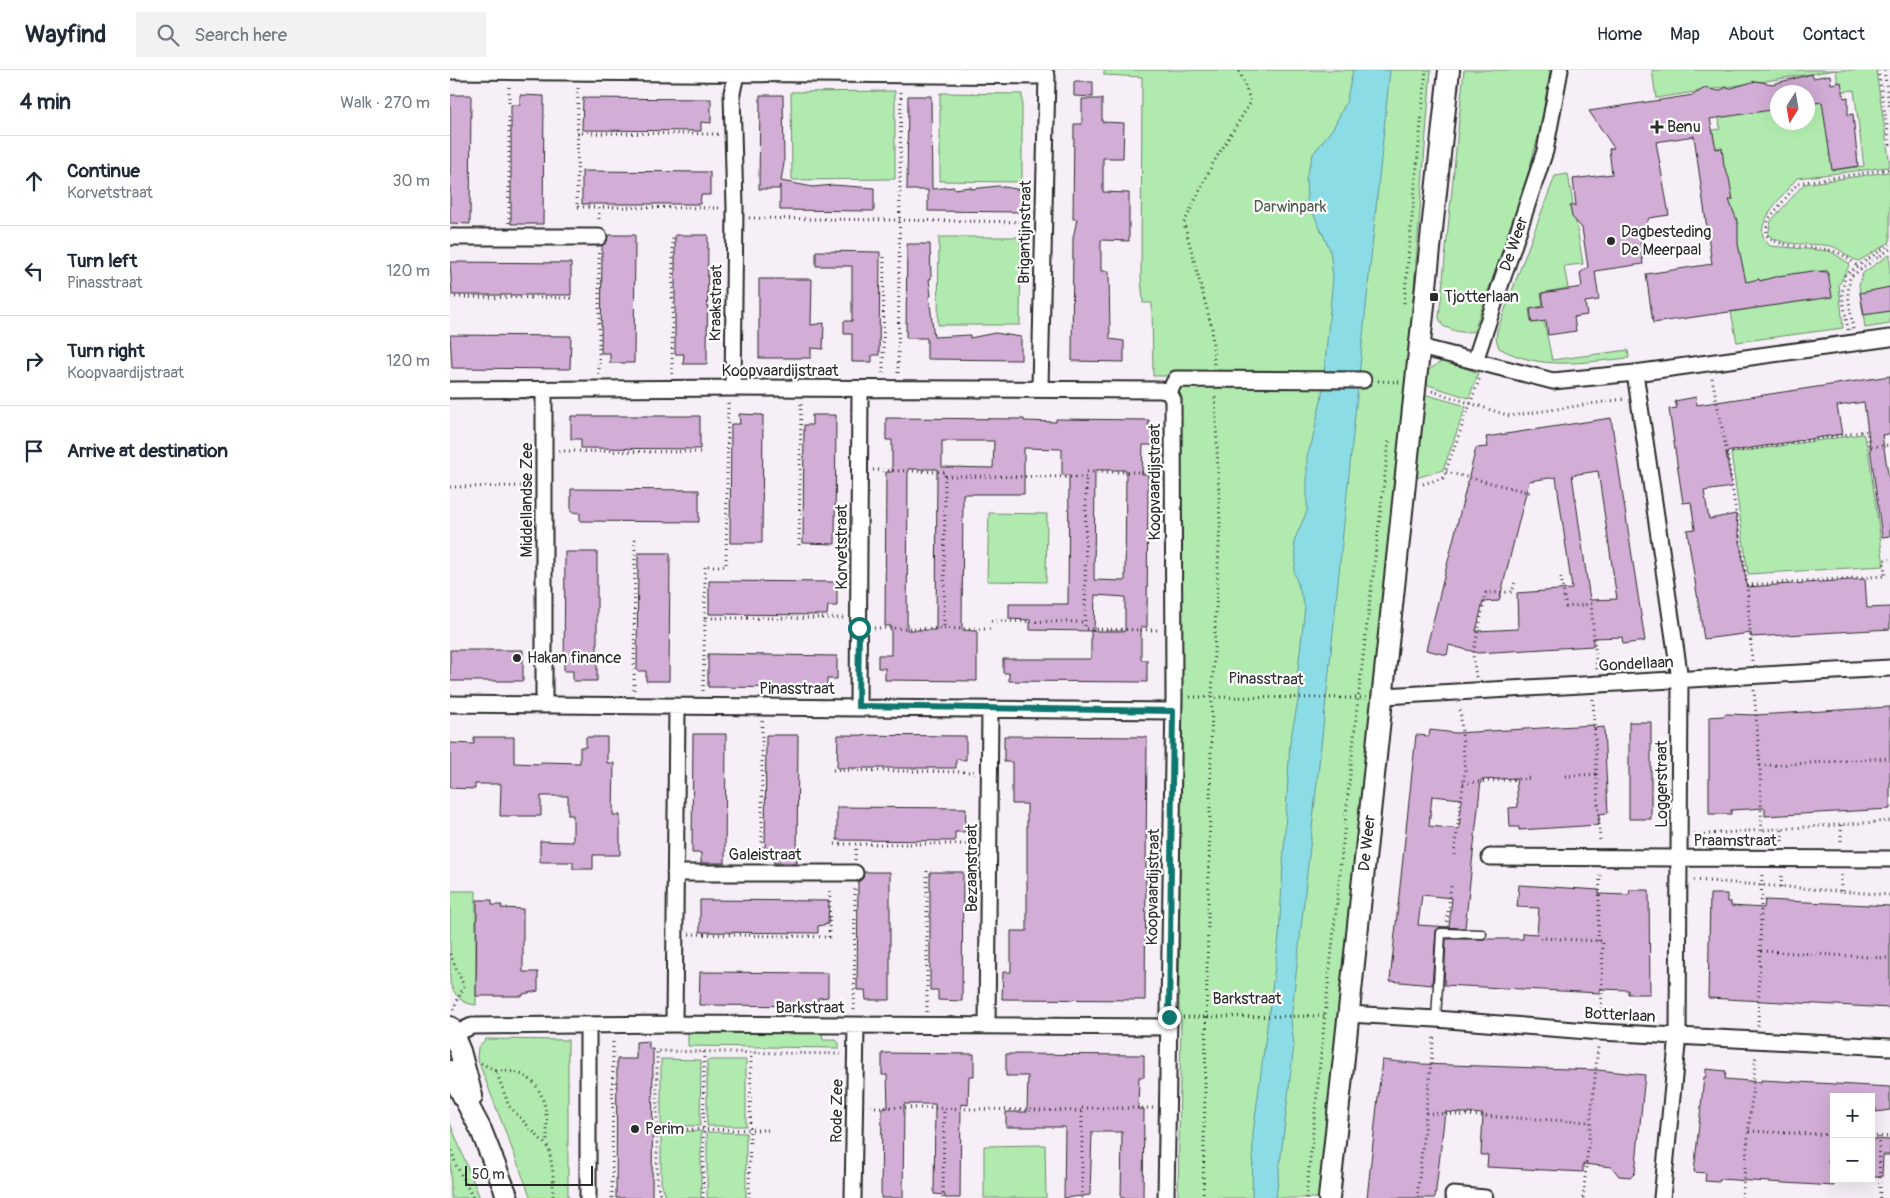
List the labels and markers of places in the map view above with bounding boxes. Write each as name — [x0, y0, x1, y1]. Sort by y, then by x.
place label: Benu — [1667, 117, 1701, 137]
marker: Benu — [1651, 121, 1663, 133]
place label: Dagbesteding De Meerpaal — [1621, 222, 1711, 260]
marker: Dagbesteding De Meerpaal — [1605, 235, 1617, 247]
place label: Tjotterlaan — [1444, 287, 1519, 307]
marker: Tjotterlaan — [1428, 291, 1440, 303]
place label: Hakan finance — [527, 648, 621, 668]
marker: Hakan finance — [511, 652, 523, 664]
place label: Perim — [645, 1119, 684, 1139]
marker: Perim — [629, 1123, 641, 1135]

